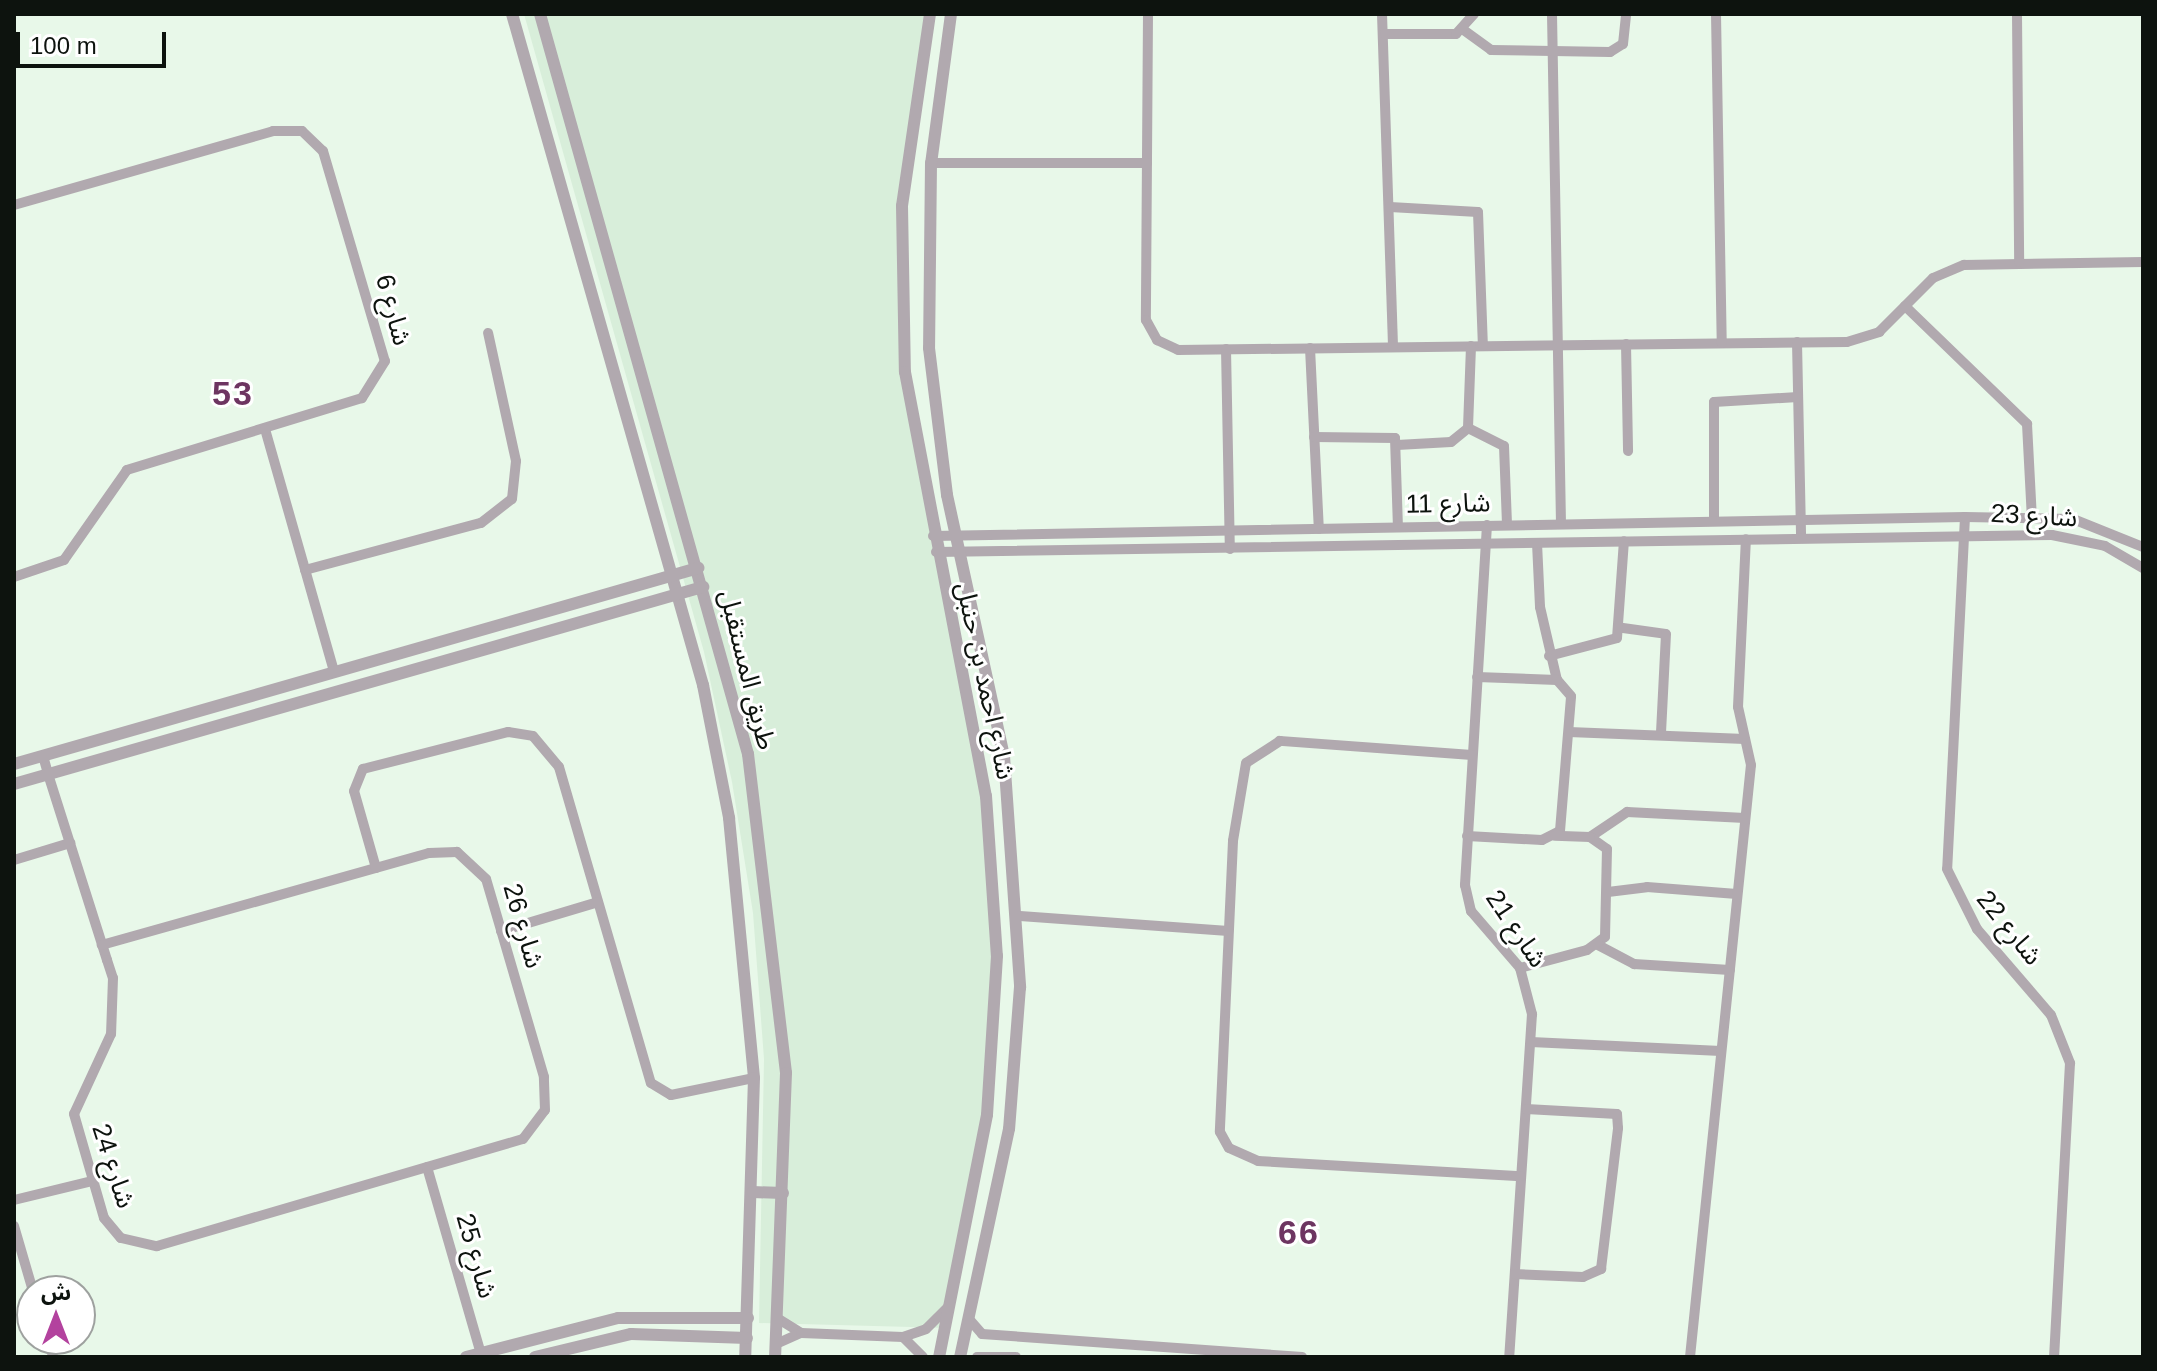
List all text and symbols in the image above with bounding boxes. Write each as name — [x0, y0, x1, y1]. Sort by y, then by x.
scale bar — [20, 16, 170, 66]
text: 100 m — [30, 32, 97, 59]
street label: شارع 6 — [369, 271, 417, 349]
district label: 53 — [212, 374, 254, 414]
street label: شارع 11 — [1405, 488, 1491, 520]
street label: شارع 23 — [1990, 498, 2078, 534]
street label: شارع احمد بن حنبل — [949, 580, 1021, 782]
street label: طريق المستقبل — [712, 587, 782, 753]
street label: شارع 26 — [496, 880, 550, 972]
street label: شارع 21 — [1479, 884, 1553, 974]
street label: شارع 22 — [1970, 884, 2048, 972]
street label: شارع 24 — [85, 1120, 141, 1212]
street label: شارع 25 — [449, 1210, 503, 1302]
district label: 66 — [1278, 1213, 1320, 1253]
north arrow — [16, 1275, 96, 1355]
text: ش — [41, 1280, 71, 1305]

